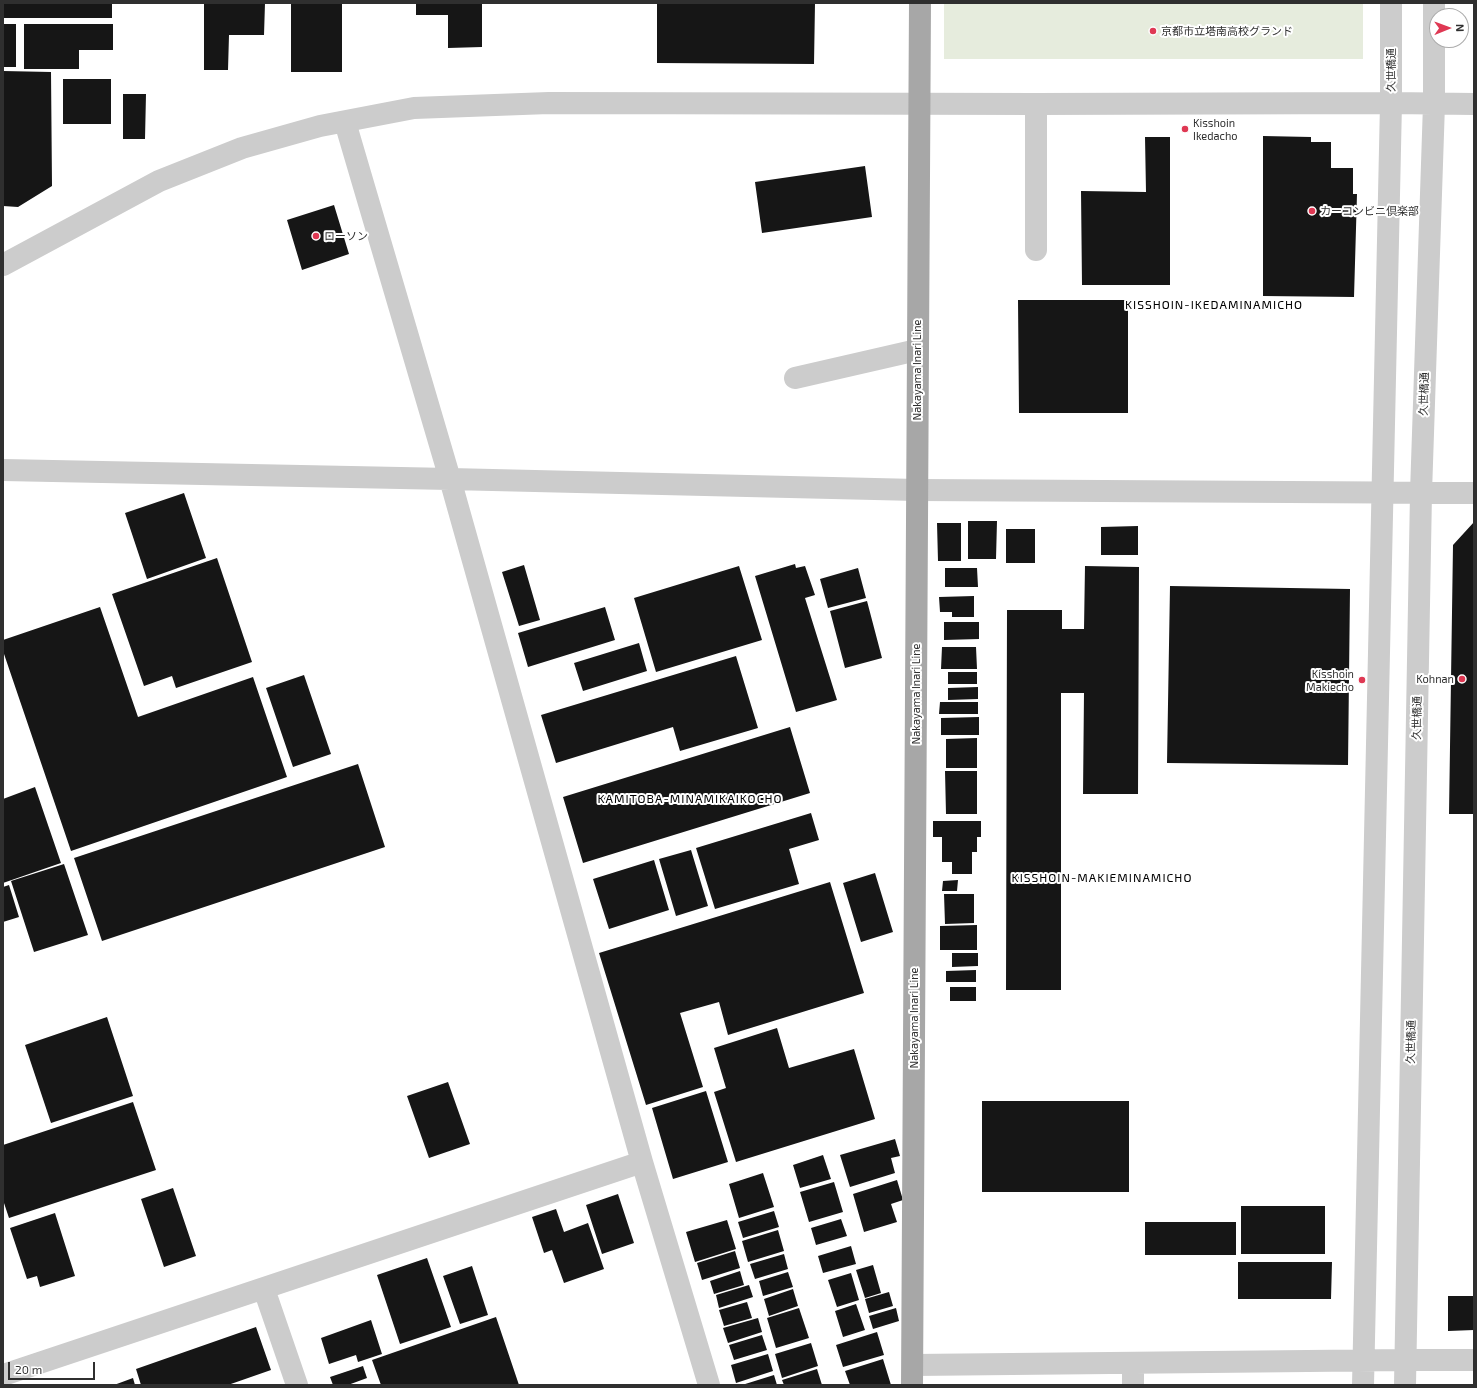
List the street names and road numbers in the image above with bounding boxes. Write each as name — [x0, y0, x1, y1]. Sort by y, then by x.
street label: 久世橋通 — [1384, 48, 1398, 92]
street label: Nakayama Inari Line — [910, 320, 924, 420]
street label: 久世橋通 — [1417, 372, 1431, 416]
street label: Nakayama Inari Line — [909, 644, 923, 744]
street label: 久世橋通 — [1410, 696, 1424, 740]
street label: Nakayama Inari Line — [907, 968, 921, 1068]
street label: 久世橋通 — [1404, 1020, 1418, 1064]

